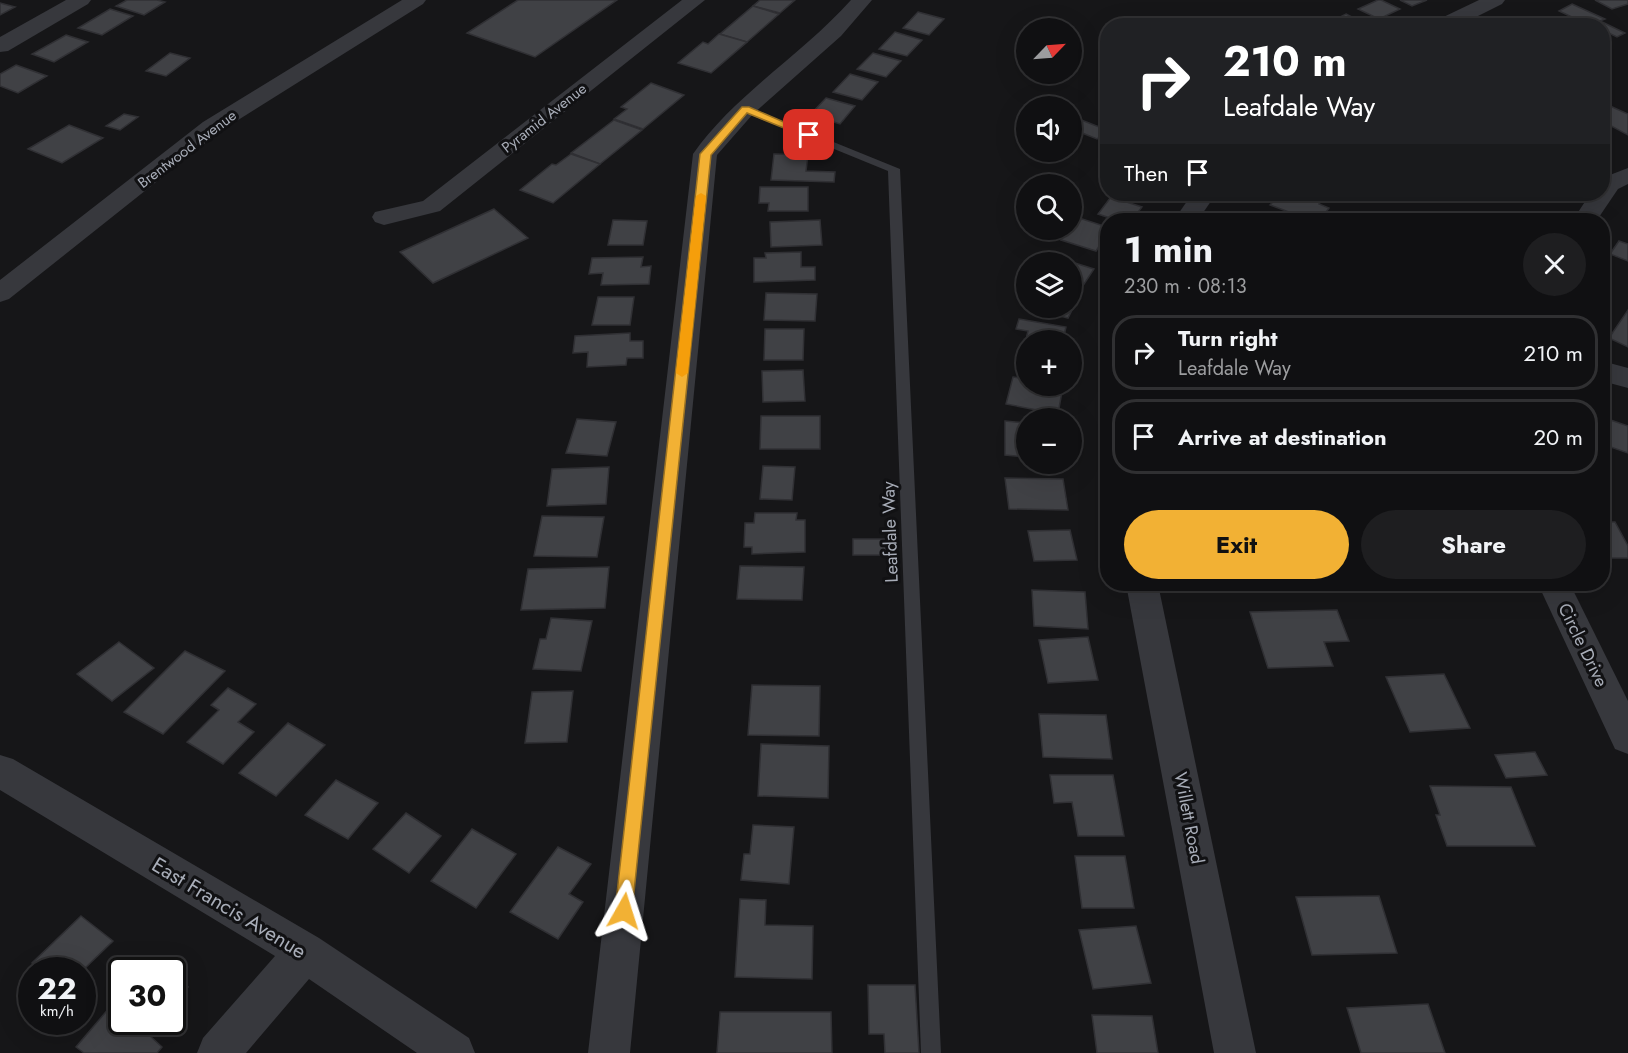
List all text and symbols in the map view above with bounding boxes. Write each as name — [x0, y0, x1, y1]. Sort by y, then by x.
north arrow — [1016, 18, 1082, 84]
map controls — [1016, 18, 1082, 474]
text: 210 m — [1223, 31, 1347, 92]
icon: right — [1124, 42, 1202, 120]
street label: Pyramid Avenue — [497, 78, 591, 158]
text: Leafdale Way — [1223, 87, 1375, 126]
button: sound — [1016, 96, 1082, 162]
street label: Brentwood Avenue — [133, 104, 241, 193]
pin — [783, 109, 834, 160]
icon: arrive — [792, 118, 825, 151]
icon: arrive — [1181, 156, 1214, 189]
text: Then — [1124, 157, 1169, 189]
button: search — [1016, 174, 1082, 240]
text: 1 min — [1124, 223, 1213, 275]
button: close — [1523, 233, 1586, 296]
button: layers — [1016, 252, 1082, 318]
text: 230 m · 08:13 — [1124, 272, 1247, 301]
text: Turn right — [1178, 322, 1278, 354]
button: + — [1016, 330, 1082, 396]
icon: right — [1127, 336, 1160, 369]
text: 210 m — [1524, 337, 1583, 369]
text: Leafdale Way — [1178, 354, 1291, 383]
button: − — [1016, 408, 1082, 474]
icon: arrive — [1127, 420, 1160, 453]
text: Arrive at destination — [1178, 421, 1387, 453]
text: 20 m — [1534, 421, 1583, 453]
street label: Leafdale Way — [875, 481, 905, 583]
button: Exit — [1124, 510, 1349, 579]
button: Share — [1361, 510, 1586, 579]
street label: Circle Drive — [1552, 599, 1614, 691]
street label: Willett Road — [1167, 770, 1211, 866]
street label: East Francis Avenue — [146, 850, 312, 966]
position arrow — [592, 879, 656, 943]
speed limit sign: 30 — [108, 957, 186, 1035]
text: 22 — [37, 967, 77, 1010]
text: km/h — [40, 1000, 74, 1022]

